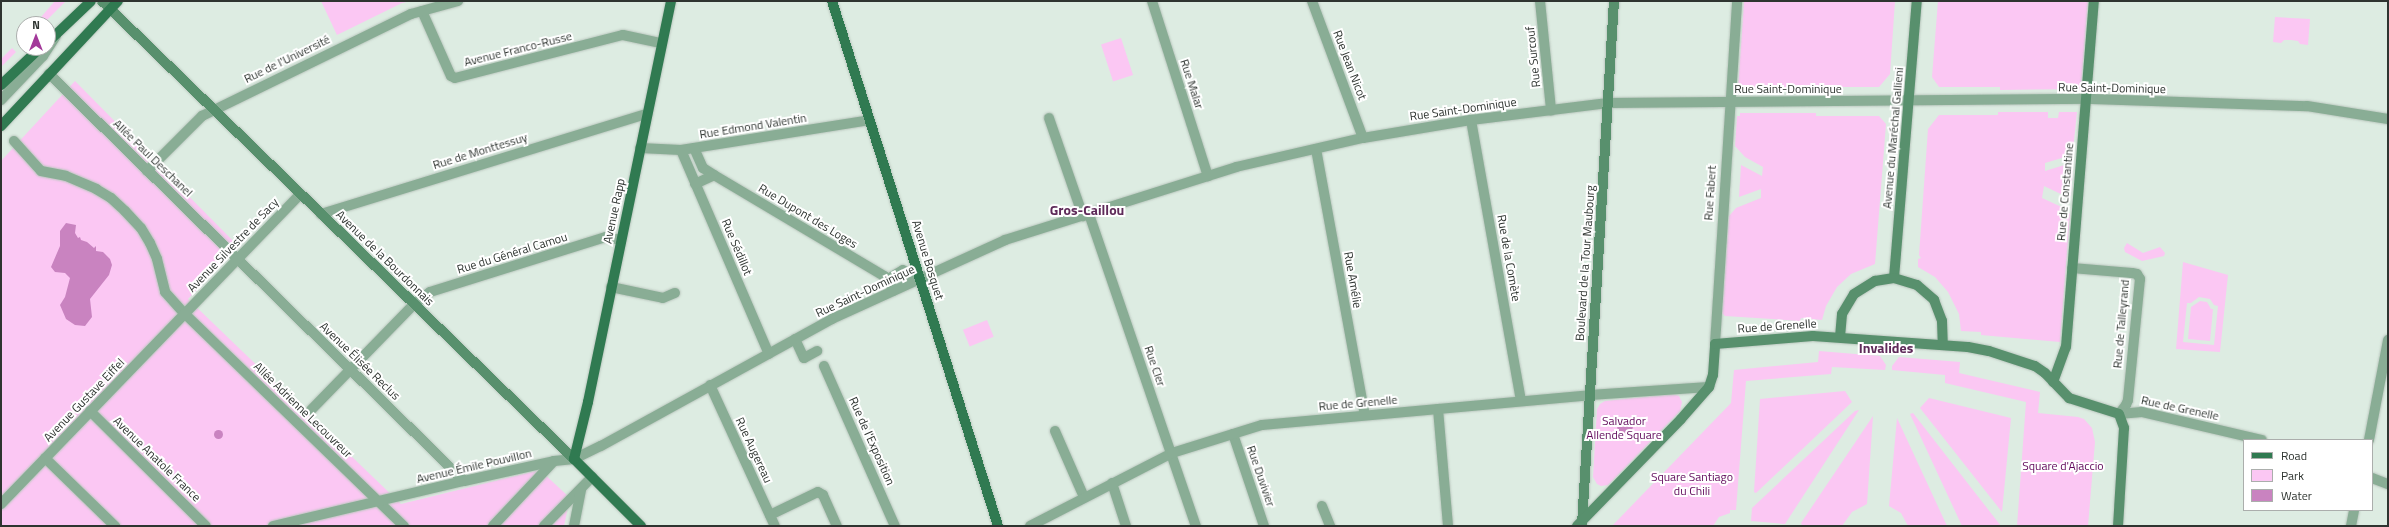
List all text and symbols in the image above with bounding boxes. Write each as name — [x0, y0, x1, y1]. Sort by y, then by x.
north arrow — [16, 16, 56, 56]
text: N — [32, 17, 40, 33]
street label: Rue Surcouf — [1523, 26, 1543, 88]
street label: Rue Jean Nicot — [1330, 28, 1370, 102]
street label: Avenue Franco-Russe — [463, 29, 573, 69]
street label: Rue de l'Université — [242, 32, 332, 86]
street label: Rue Malar — [1177, 57, 1207, 111]
street label: Avenue du Maréchal Gallieni — [1880, 67, 1906, 209]
street label: Rue Saint-Dominique — [2058, 80, 2166, 96]
street label: Rue Saint-Dominique — [1734, 82, 1842, 96]
street label: Rue Saint-Dominique — [1409, 94, 1517, 124]
street label: Rue Edmond Valentin — [698, 110, 808, 142]
street label: Allée Paul Deschanel — [110, 116, 196, 200]
street label: Rue de Monttessuy — [431, 130, 529, 172]
street label: Rue de Constantine — [2054, 142, 2076, 242]
street label: Rue Fabert — [1701, 165, 1719, 221]
street label: Avenue Rapp — [600, 177, 628, 245]
street label: Rue Dupont des Loges — [756, 181, 860, 251]
street label: Boulevard de la Tour Maubourg — [1572, 184, 1598, 342]
street label: Avenue Silvestre de Sacy — [184, 195, 282, 295]
district label: Gros-Caillou — [1050, 202, 1124, 218]
street label: Avenue de la Bourdonnais — [333, 207, 437, 309]
street label: Rue de la Comète — [1494, 213, 1524, 303]
street label: Rue Sédillot — [719, 217, 755, 277]
street label: Avenue Bosquet — [909, 218, 947, 302]
street label: Rue du Général Camou — [455, 229, 569, 277]
street label: Rue Amélie — [1341, 251, 1365, 309]
street label: Rue Saint-Dominique — [813, 262, 917, 320]
street label: Rue de Talleyrand — [2110, 279, 2132, 369]
street label: Rue de Grenelle — [1737, 316, 1817, 336]
street label: Avenue Élisée Reclus — [317, 319, 403, 403]
district label: Invalides — [1859, 340, 1913, 356]
street label: Rue Cler — [1141, 344, 1169, 388]
street label: Avenue Gustave Eiffel — [41, 355, 127, 445]
street label: Allée Adrienne Lecouvreur — [251, 359, 355, 461]
street label: Rue de Grenelle — [1318, 392, 1398, 414]
street label: Rue de Grenelle — [2140, 393, 2220, 423]
street label: Rue de l'Exposition — [846, 395, 898, 487]
street label: Avenue Anatole France — [110, 414, 204, 504]
park label: Salvador Allende Square — [1586, 414, 1662, 442]
street label: Rue Augereau — [733, 415, 775, 485]
legend — [2243, 439, 2373, 511]
street label: Rue Duvivier — [1244, 444, 1278, 508]
street label: Avenue Émile Pouvillon — [415, 446, 533, 486]
text: Road — [2281, 446, 2307, 465]
park label: Square d'Ajaccio — [2022, 459, 2104, 473]
text: Park — [2281, 466, 2304, 485]
park label: Square Santiago du Chili — [1651, 470, 1733, 498]
text: Water — [2281, 486, 2312, 505]

